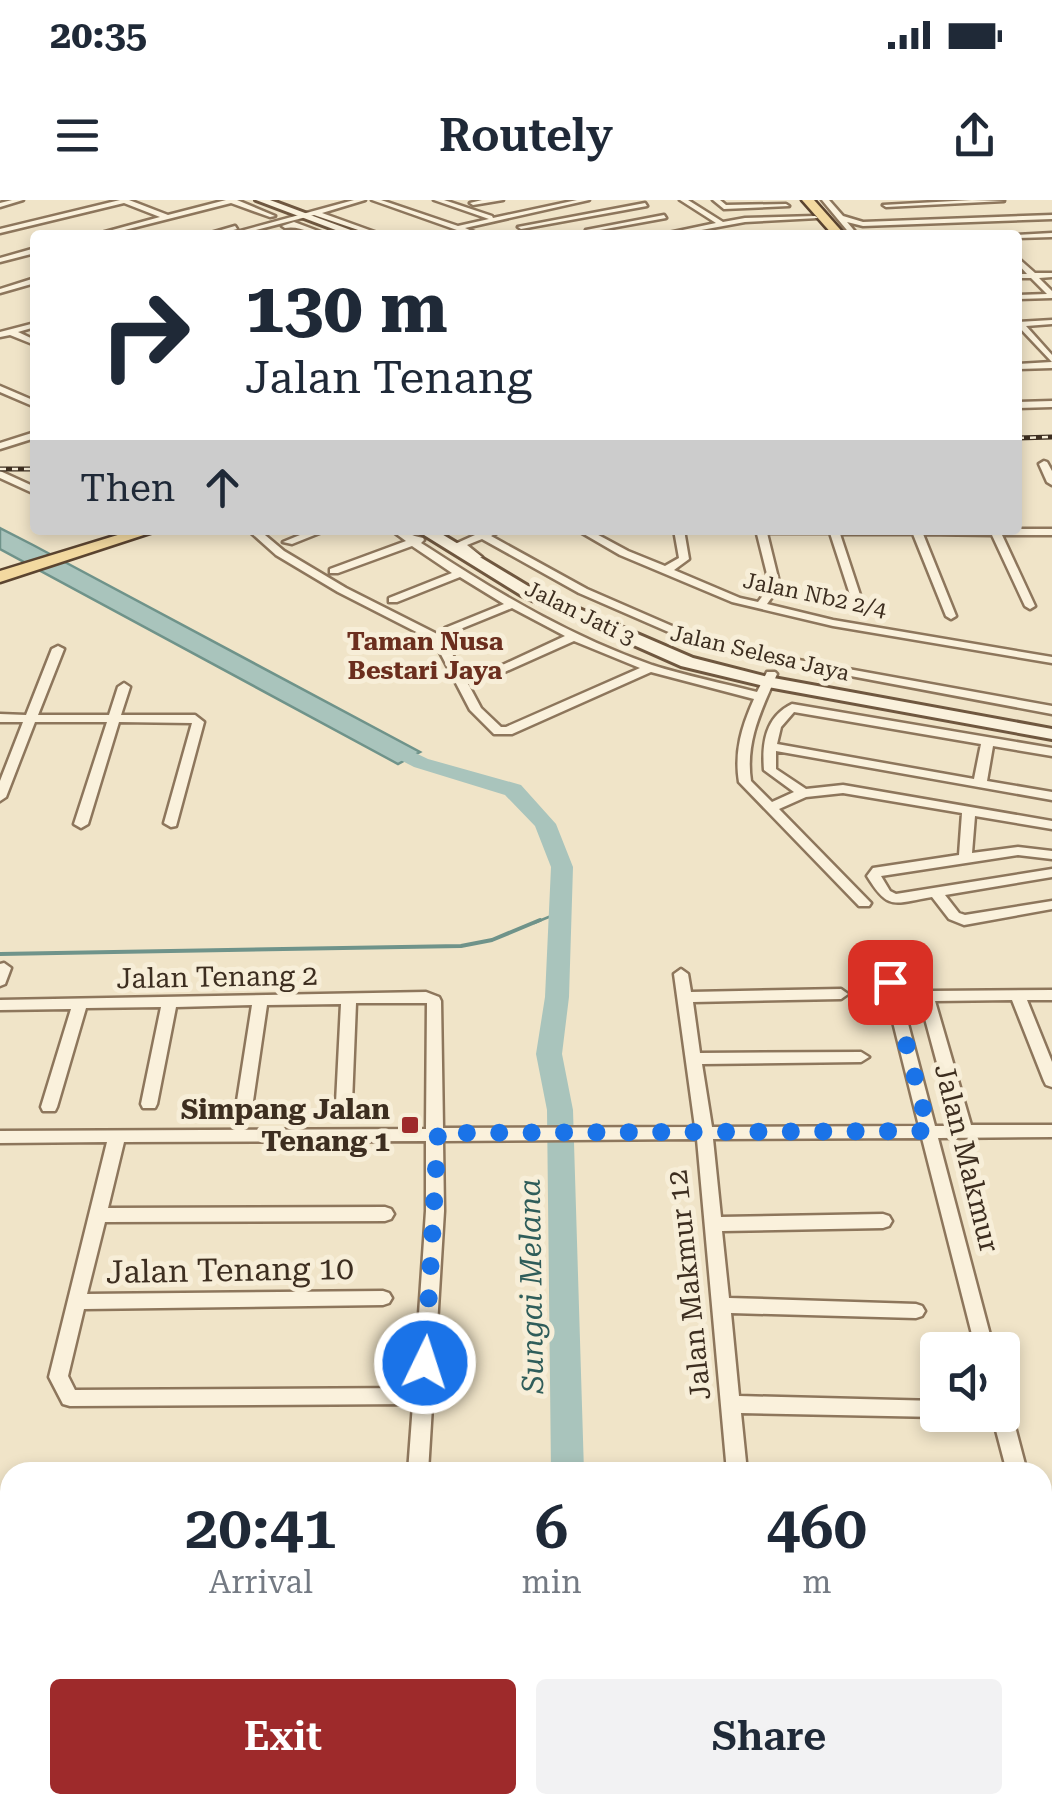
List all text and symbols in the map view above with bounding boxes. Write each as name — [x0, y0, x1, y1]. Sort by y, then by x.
text: 20:35 — [50, 13, 147, 57]
icon: menu — [50, 108, 105, 163]
icon: share — [947, 108, 1002, 163]
text: Routely — [439, 109, 613, 162]
text: 130 m — [245, 267, 448, 349]
icon: right — [80, 270, 210, 400]
text: Jalan Tenang — [245, 351, 532, 404]
icon: ahead — [195, 460, 250, 515]
text: Then — [80, 466, 175, 510]
street label: Jalan Nb2 2/4 — [741, 568, 890, 623]
street label: Jalan Jati 3 — [521, 576, 639, 650]
street label: Jalan Selesa Jaya — [668, 620, 852, 686]
district label: Taman Nusa Bestari Jaya — [347, 627, 504, 685]
pin — [848, 940, 933, 1025]
icon: arrive — [863, 955, 918, 1010]
street label: Jalan Tenang 2 — [116, 959, 318, 995]
street label: Jalan Makmur — [928, 1060, 1006, 1256]
place label: Simpang Jalan Tenang 1 — [181, 1093, 390, 1158]
marker: Simpang Jalan Tenang 1 — [399, 1114, 421, 1136]
street label: Jalan Makmur 12 — [661, 1168, 717, 1402]
water label: Sungai Melana — [512, 1178, 550, 1395]
street label: Jalan Tenang 10 — [106, 1249, 354, 1291]
position arrow — [373, 1311, 477, 1415]
map controls — [920, 1332, 1020, 1432]
button: sound — [920, 1332, 1020, 1432]
text: 20:41 — [185, 1492, 337, 1563]
text: 6 — [535, 1492, 568, 1563]
text: 460 — [766, 1492, 867, 1563]
text: Arrival — [209, 1563, 313, 1601]
text: min — [522, 1563, 582, 1601]
text: m — [802, 1563, 831, 1601]
button: Exit — [50, 1679, 516, 1794]
button: Share — [536, 1679, 1002, 1794]

